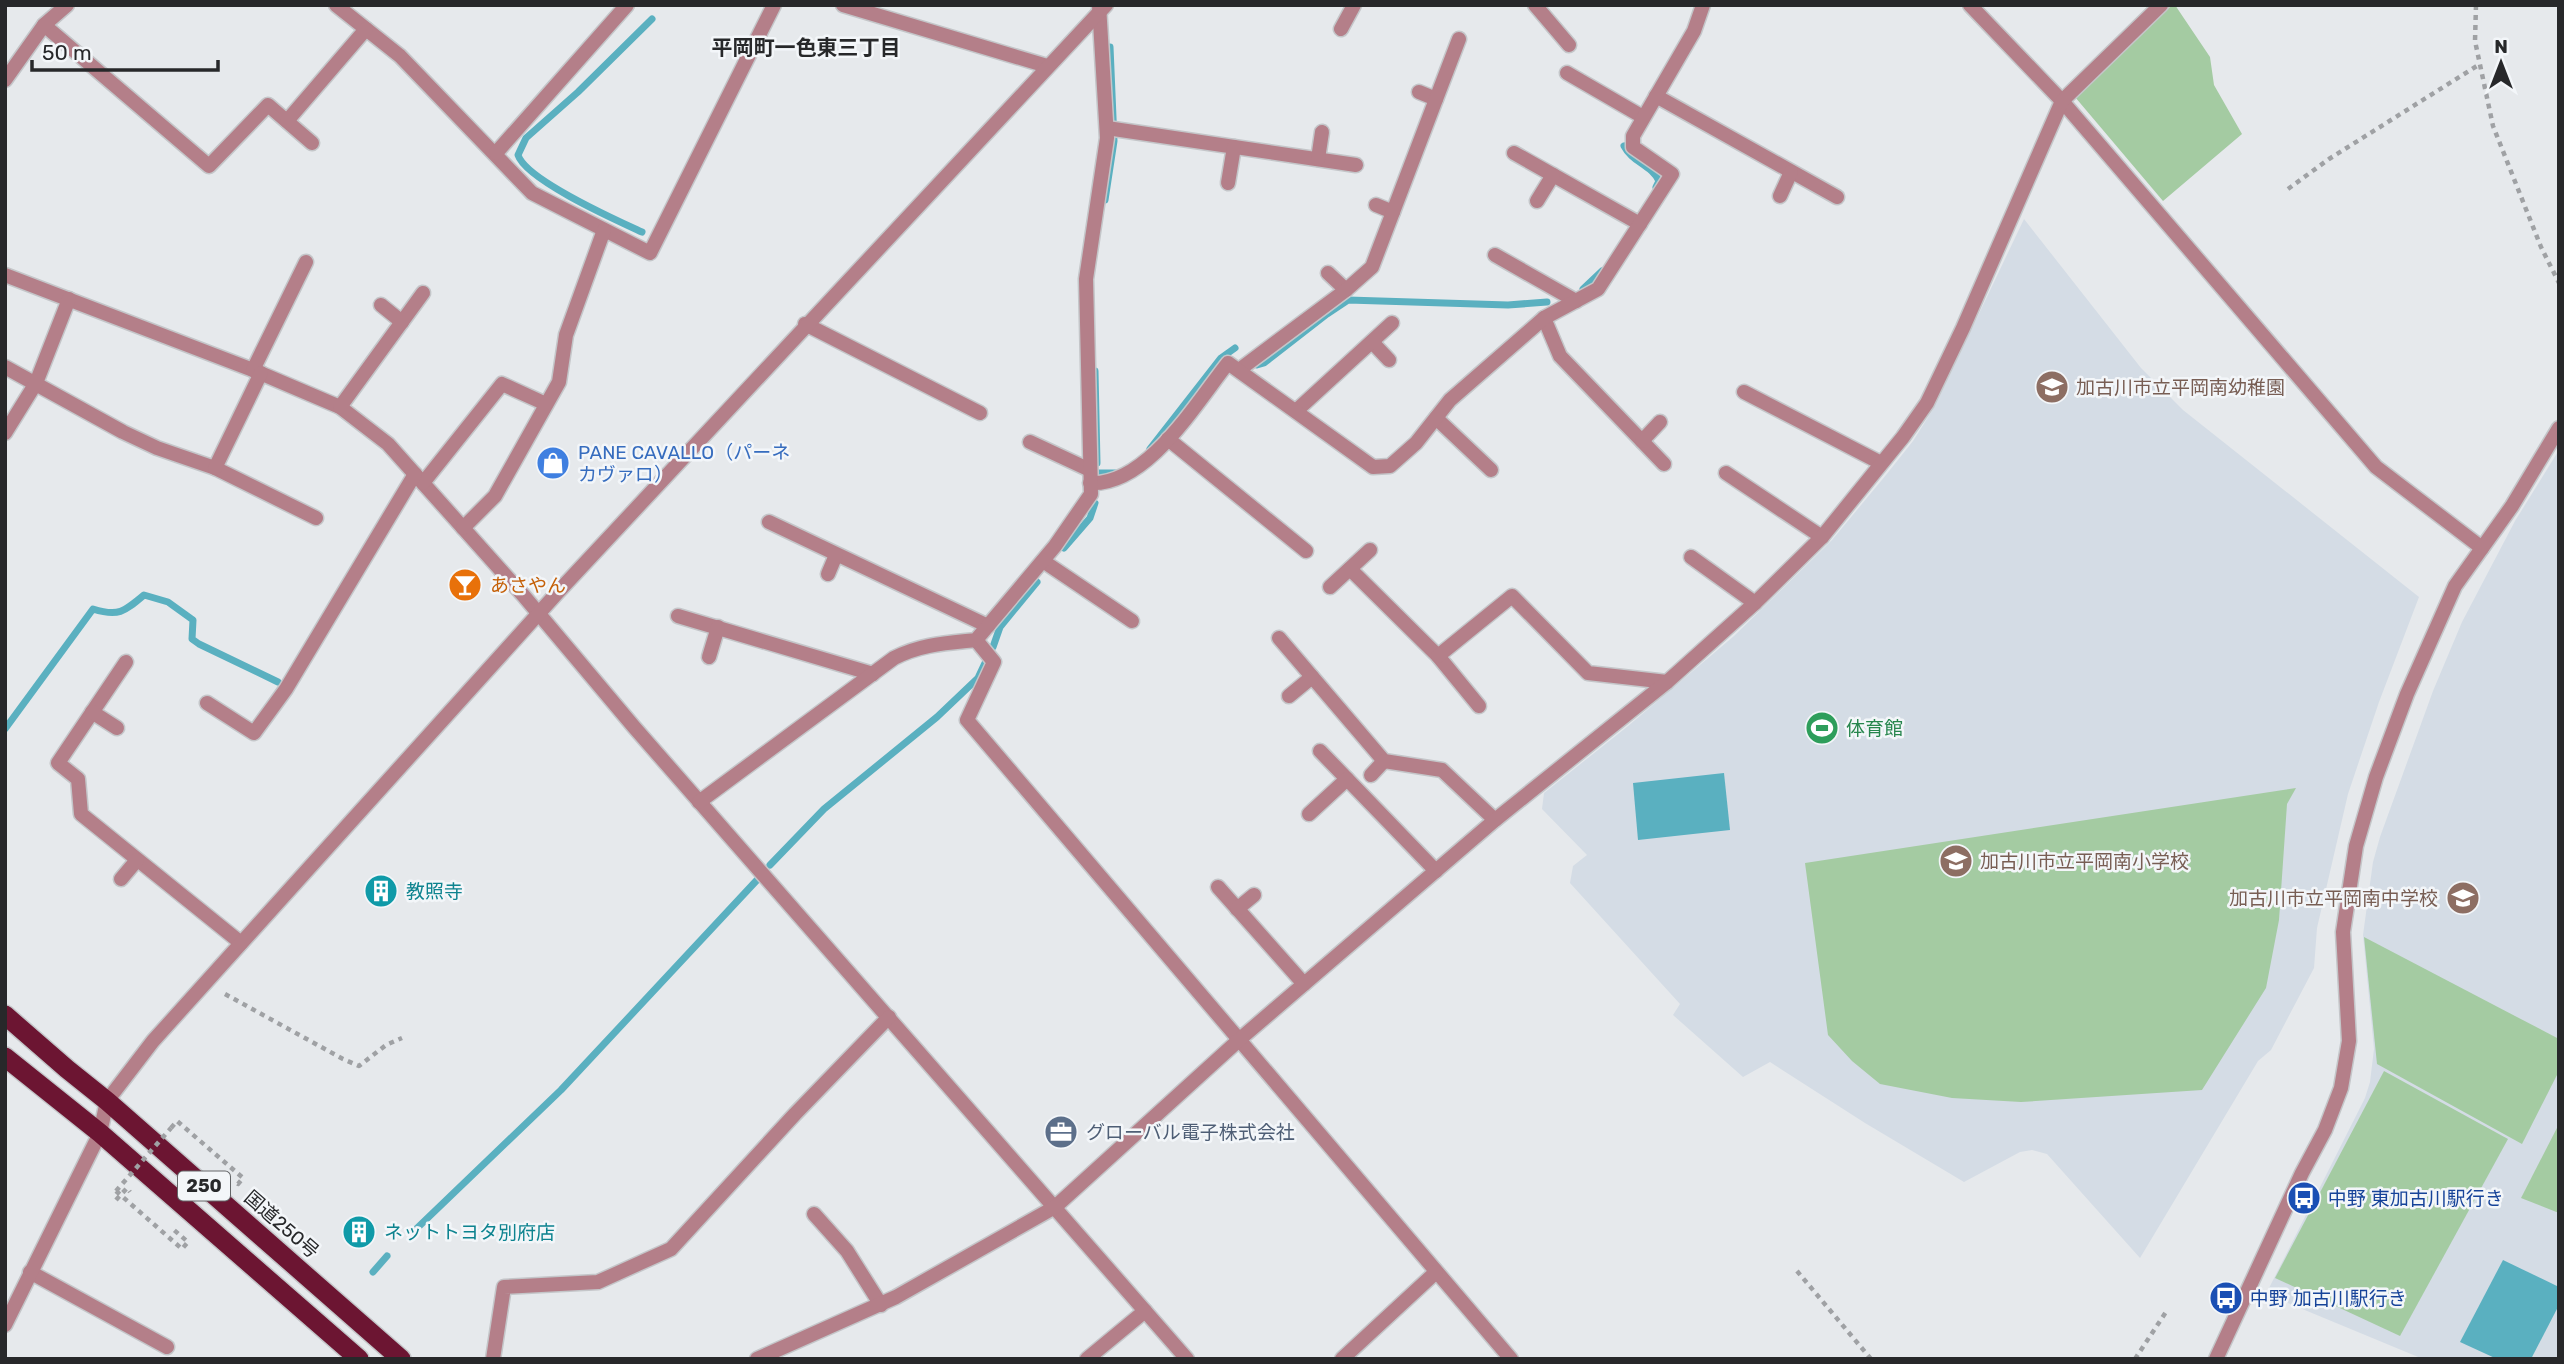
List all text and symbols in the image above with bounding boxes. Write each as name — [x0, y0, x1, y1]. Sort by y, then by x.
scale bar — [32, 28, 217, 72]
north arrow — [2466, 28, 2536, 98]
district label: 平岡町一色東三丁目 — [712, 35, 901, 60]
text: N — [2494, 35, 2508, 58]
text: 50 m — [42, 40, 92, 65]
school or university icon: 加古川市立平岡南幼稚園 — [2033, 368, 2071, 406]
place label: 加古川市立平岡南幼稚園 — [2076, 376, 2285, 399]
place label: PANE CAVALLO（パーネ カヴァロ） — [578, 441, 790, 486]
shop icon: PANE CAVALLO（パーネ カヴァロ） — [534, 444, 572, 482]
bar icon: あさやん — [446, 566, 484, 604]
place label: あさやん — [490, 574, 566, 597]
sports icon: 体育館 — [1803, 709, 1841, 747]
place label: 体育館 — [1846, 717, 1903, 740]
school or university icon: 加古川市立平岡南小学校 — [1937, 842, 1975, 880]
place label: 加古川市立平岡南小学校 — [1980, 850, 2189, 873]
building icon: 教照寺 — [362, 872, 400, 910]
school or university icon: 加古川市立平岡南中学校 — [2444, 879, 2482, 917]
place label: 教照寺 — [406, 880, 463, 903]
place label: 加古川市立平岡南中学校 — [2229, 887, 2438, 910]
office icon: グローバル電子株式会社 — [1042, 1113, 1080, 1151]
place label: グローバル電子株式会社 — [1086, 1121, 1295, 1144]
road number: 250 — [178, 1171, 230, 1200]
bus stop icon: 中野 東加古川駅行き — [2285, 1179, 2323, 1217]
street label: 国道250号 — [240, 1186, 324, 1263]
place label: 中野 東加古川駅行き — [2328, 1187, 2504, 1210]
building icon: ネットトヨタ別府店 — [340, 1213, 378, 1251]
place label: ネットトヨタ別府店 — [384, 1221, 555, 1244]
bus stop icon: 中野 加古川駅行き — [2207, 1279, 2245, 1317]
place label: 中野 加古川駅行き — [2250, 1287, 2407, 1310]

